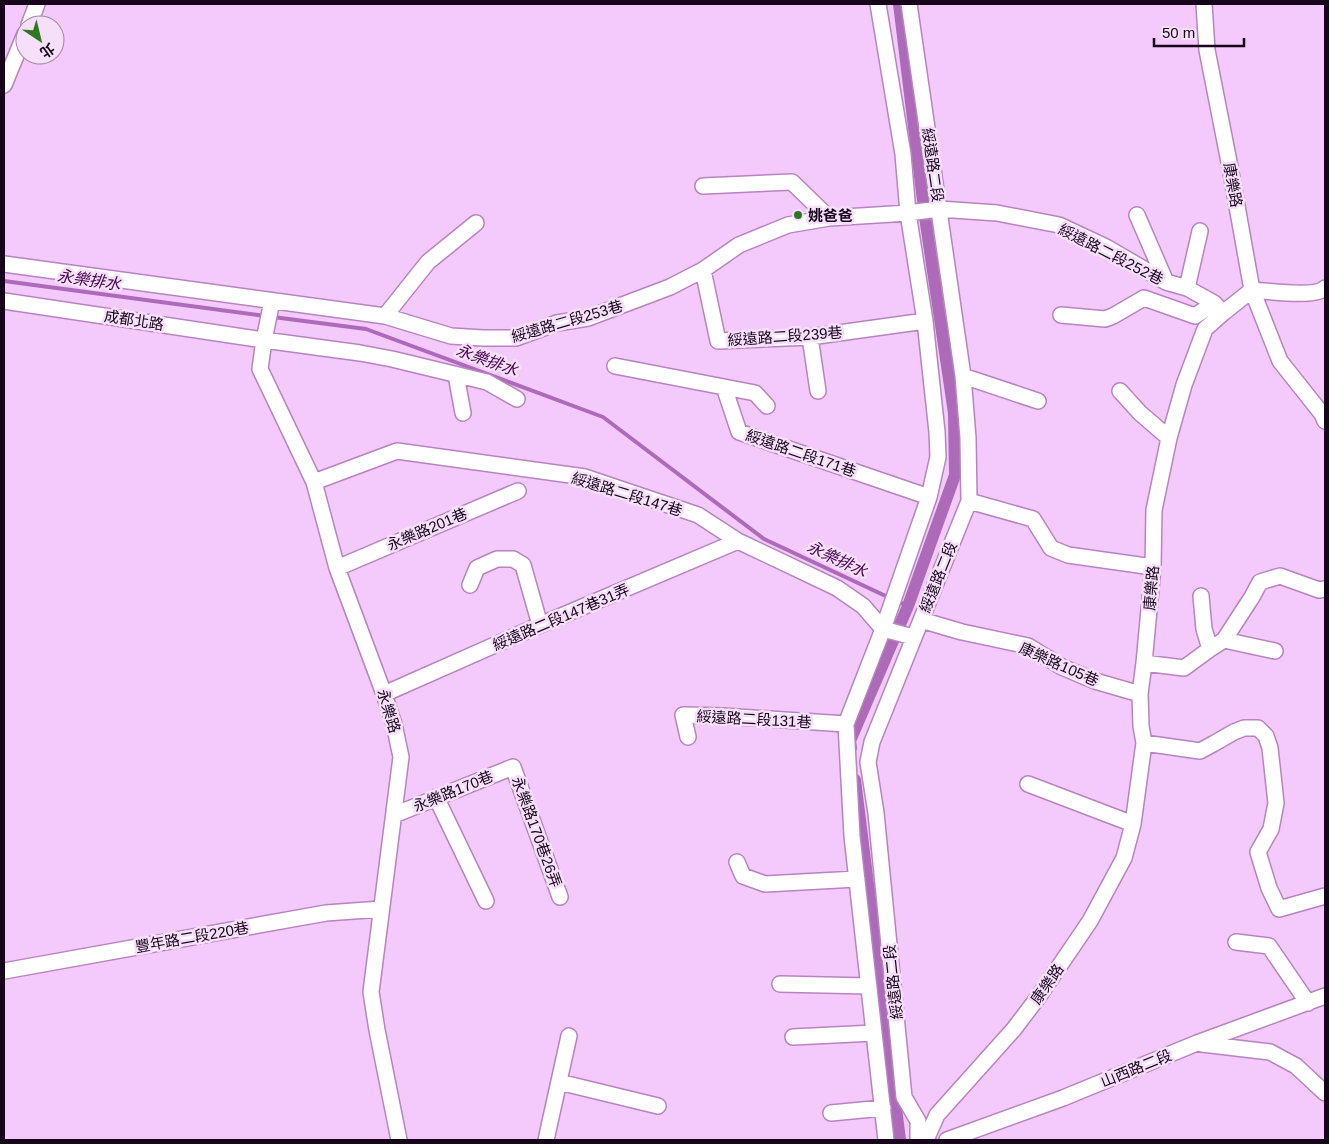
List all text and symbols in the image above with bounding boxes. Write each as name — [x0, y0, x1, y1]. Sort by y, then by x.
north arrow — [15, 15, 65, 65]
scale bar — [1154, 15, 1244, 47]
text: 50 m — [1162, 24, 1195, 41]
text: 北 — [37, 40, 58, 61]
street label: 綏遠路二段 — [919, 127, 947, 203]
street label: 康樂路 — [1221, 161, 1245, 209]
place label: 姚爸爸 — [808, 207, 853, 224]
marker: 姚爸爸 — [792, 209, 804, 221]
street label: 綏遠路二段252巷 — [1056, 220, 1166, 288]
water label: 永樂排水 — [56, 267, 123, 293]
street label: 綏遠路二段253巷 — [509, 297, 625, 345]
street label: 成都北路 — [103, 307, 165, 333]
street label: 綏遠路二段239巷 — [727, 324, 843, 348]
water label: 永樂排水 — [454, 341, 521, 379]
street label: 綏遠路二段171巷 — [744, 426, 858, 480]
street label: 綏遠路二段147巷 — [570, 469, 684, 519]
street label: 永樂路201巷 — [385, 505, 469, 553]
water label: 永樂排水 — [804, 538, 870, 581]
street label: 綏遠路二段 — [916, 539, 960, 615]
street label: 康樂路 — [1141, 565, 1161, 611]
street label: 綏遠路二段147巷31弄 — [490, 581, 632, 653]
street label: 康樂路105巷 — [1017, 639, 1101, 689]
street label: 永樂路 — [374, 687, 404, 735]
street label: 綏遠路二段131巷 — [696, 708, 812, 730]
street label: 永樂路170巷 — [410, 767, 496, 815]
street label: 永樂路170巷26弄 — [509, 774, 565, 890]
street label: 豐年路二段220巷 — [134, 919, 250, 955]
street label: 綏遠路二段 — [881, 944, 905, 1020]
street label: 康樂路 — [1027, 961, 1067, 1007]
street label: 山西路二段 — [1098, 1046, 1174, 1090]

